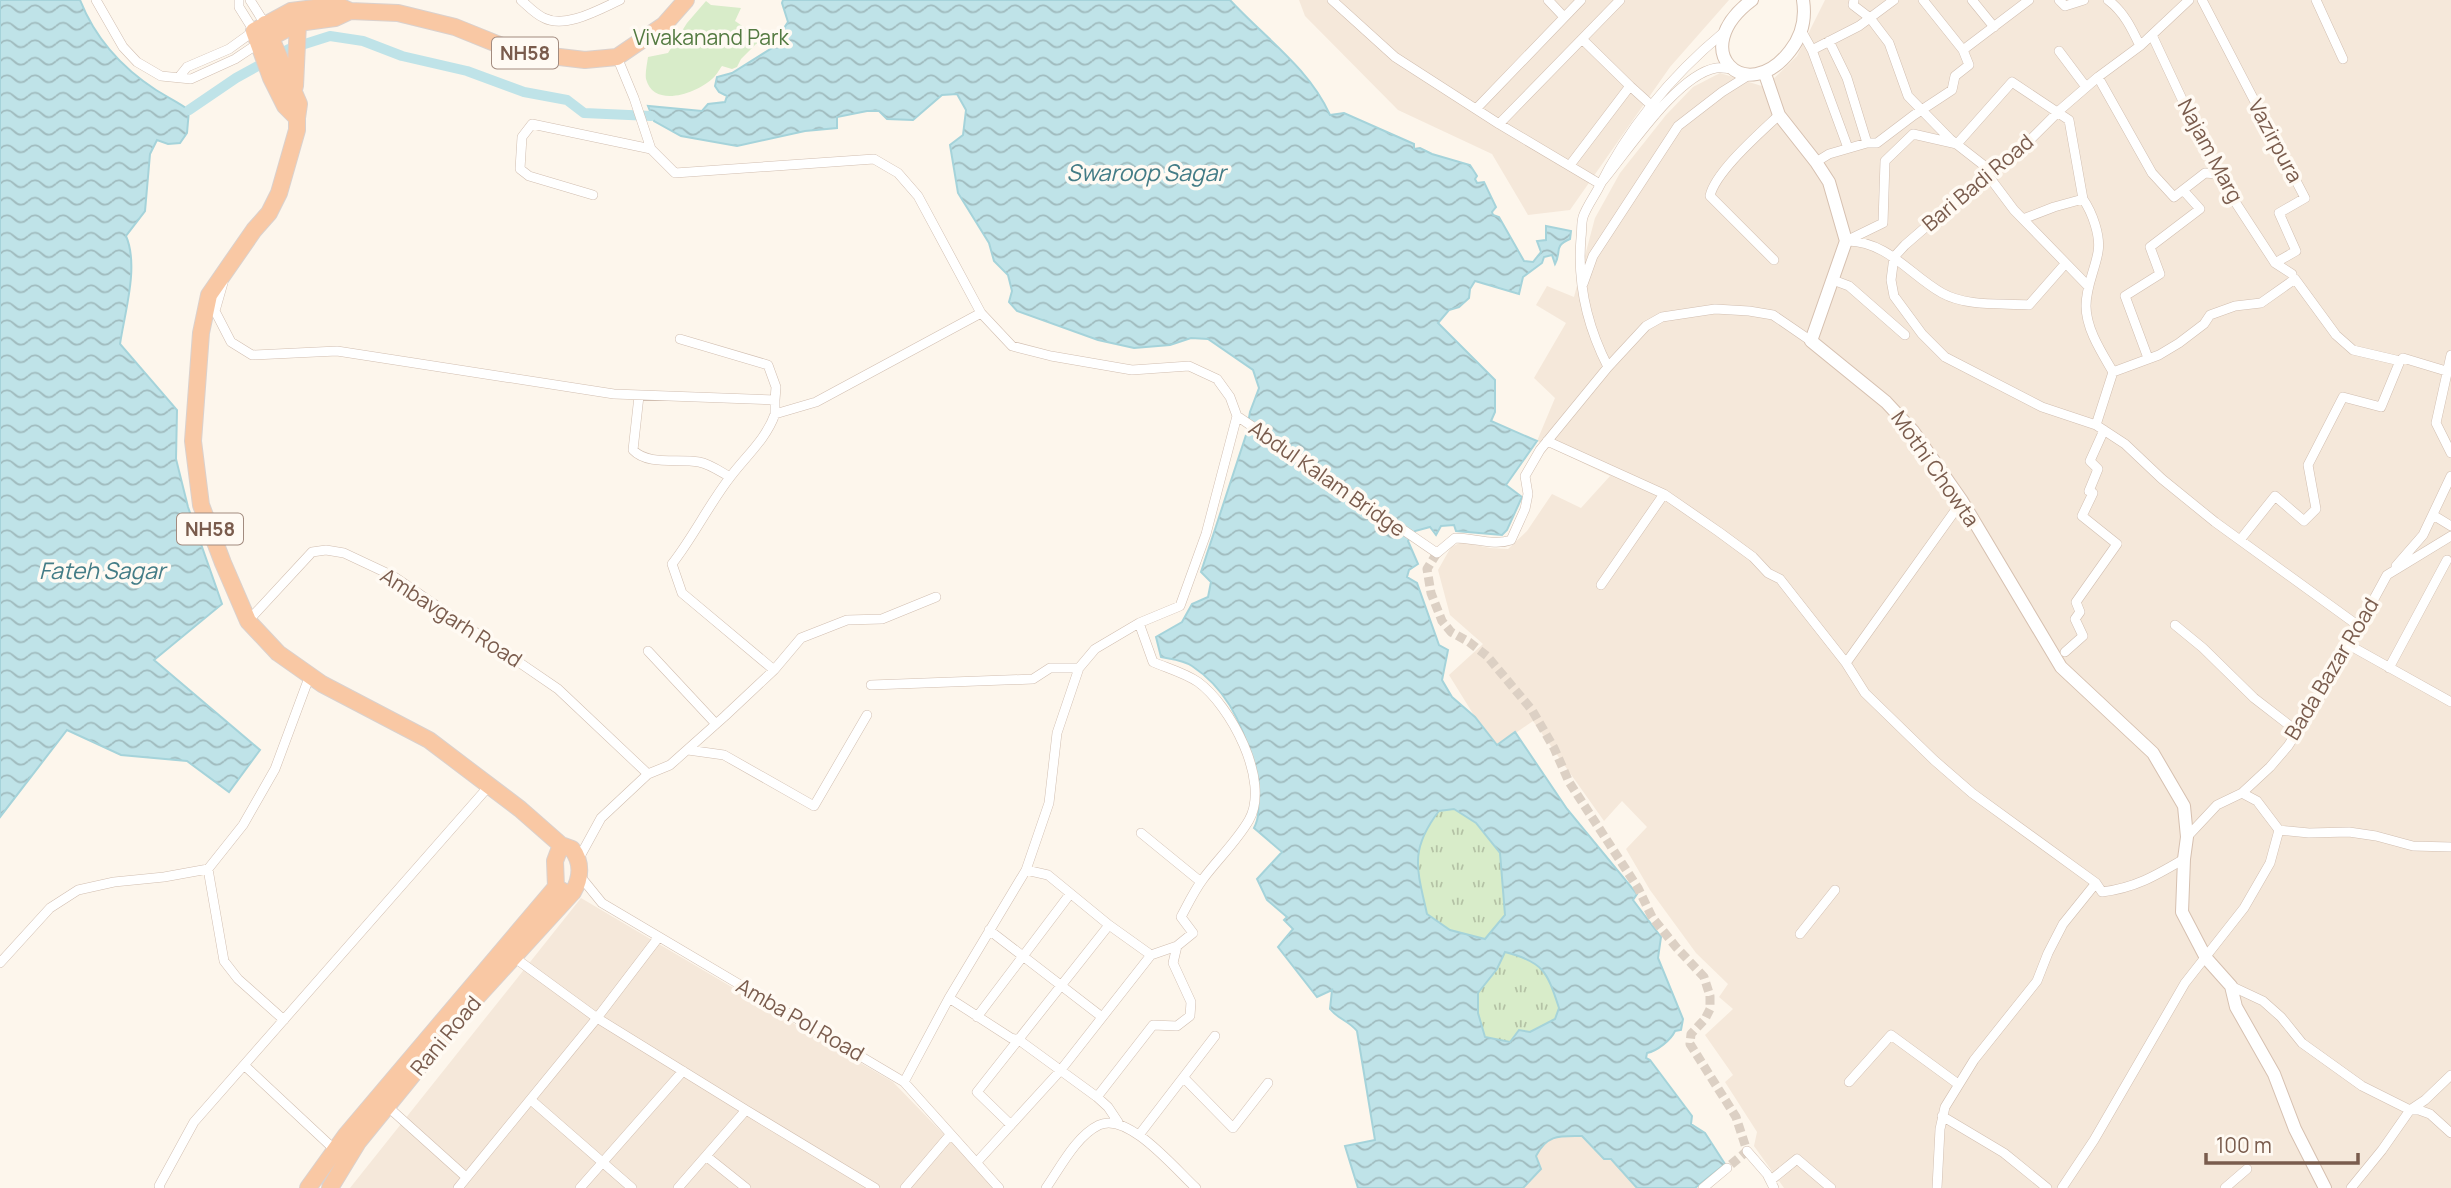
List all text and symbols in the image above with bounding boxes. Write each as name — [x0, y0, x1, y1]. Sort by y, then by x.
park label: Vivakanand Park — [633, 23, 790, 51]
road number: NH58 — [492, 38, 558, 68]
street label: Najam Marg — [2172, 94, 2250, 207]
street label: Vazirpura — [2242, 94, 2310, 187]
street label: Bari Badi Road — [1916, 127, 2039, 237]
water label: Swaroop Sagar — [1066, 156, 1228, 188]
street label: Mothi Chowta — [1885, 405, 1986, 532]
street label: Abdul Kalam Bridge — [1244, 414, 1411, 543]
road number: NH58 — [177, 514, 243, 544]
water label: Fateh Sagar — [39, 554, 168, 586]
street label: Ambavgarh Road — [376, 561, 528, 673]
street label: Bada Bazar Road — [2278, 592, 2385, 745]
street label: Amba Pol Road — [731, 971, 870, 1067]
street label: Rani Road — [404, 989, 487, 1081]
scale bar — [2206, 1122, 2358, 1166]
text: 100 m — [2216, 1131, 2272, 1159]

